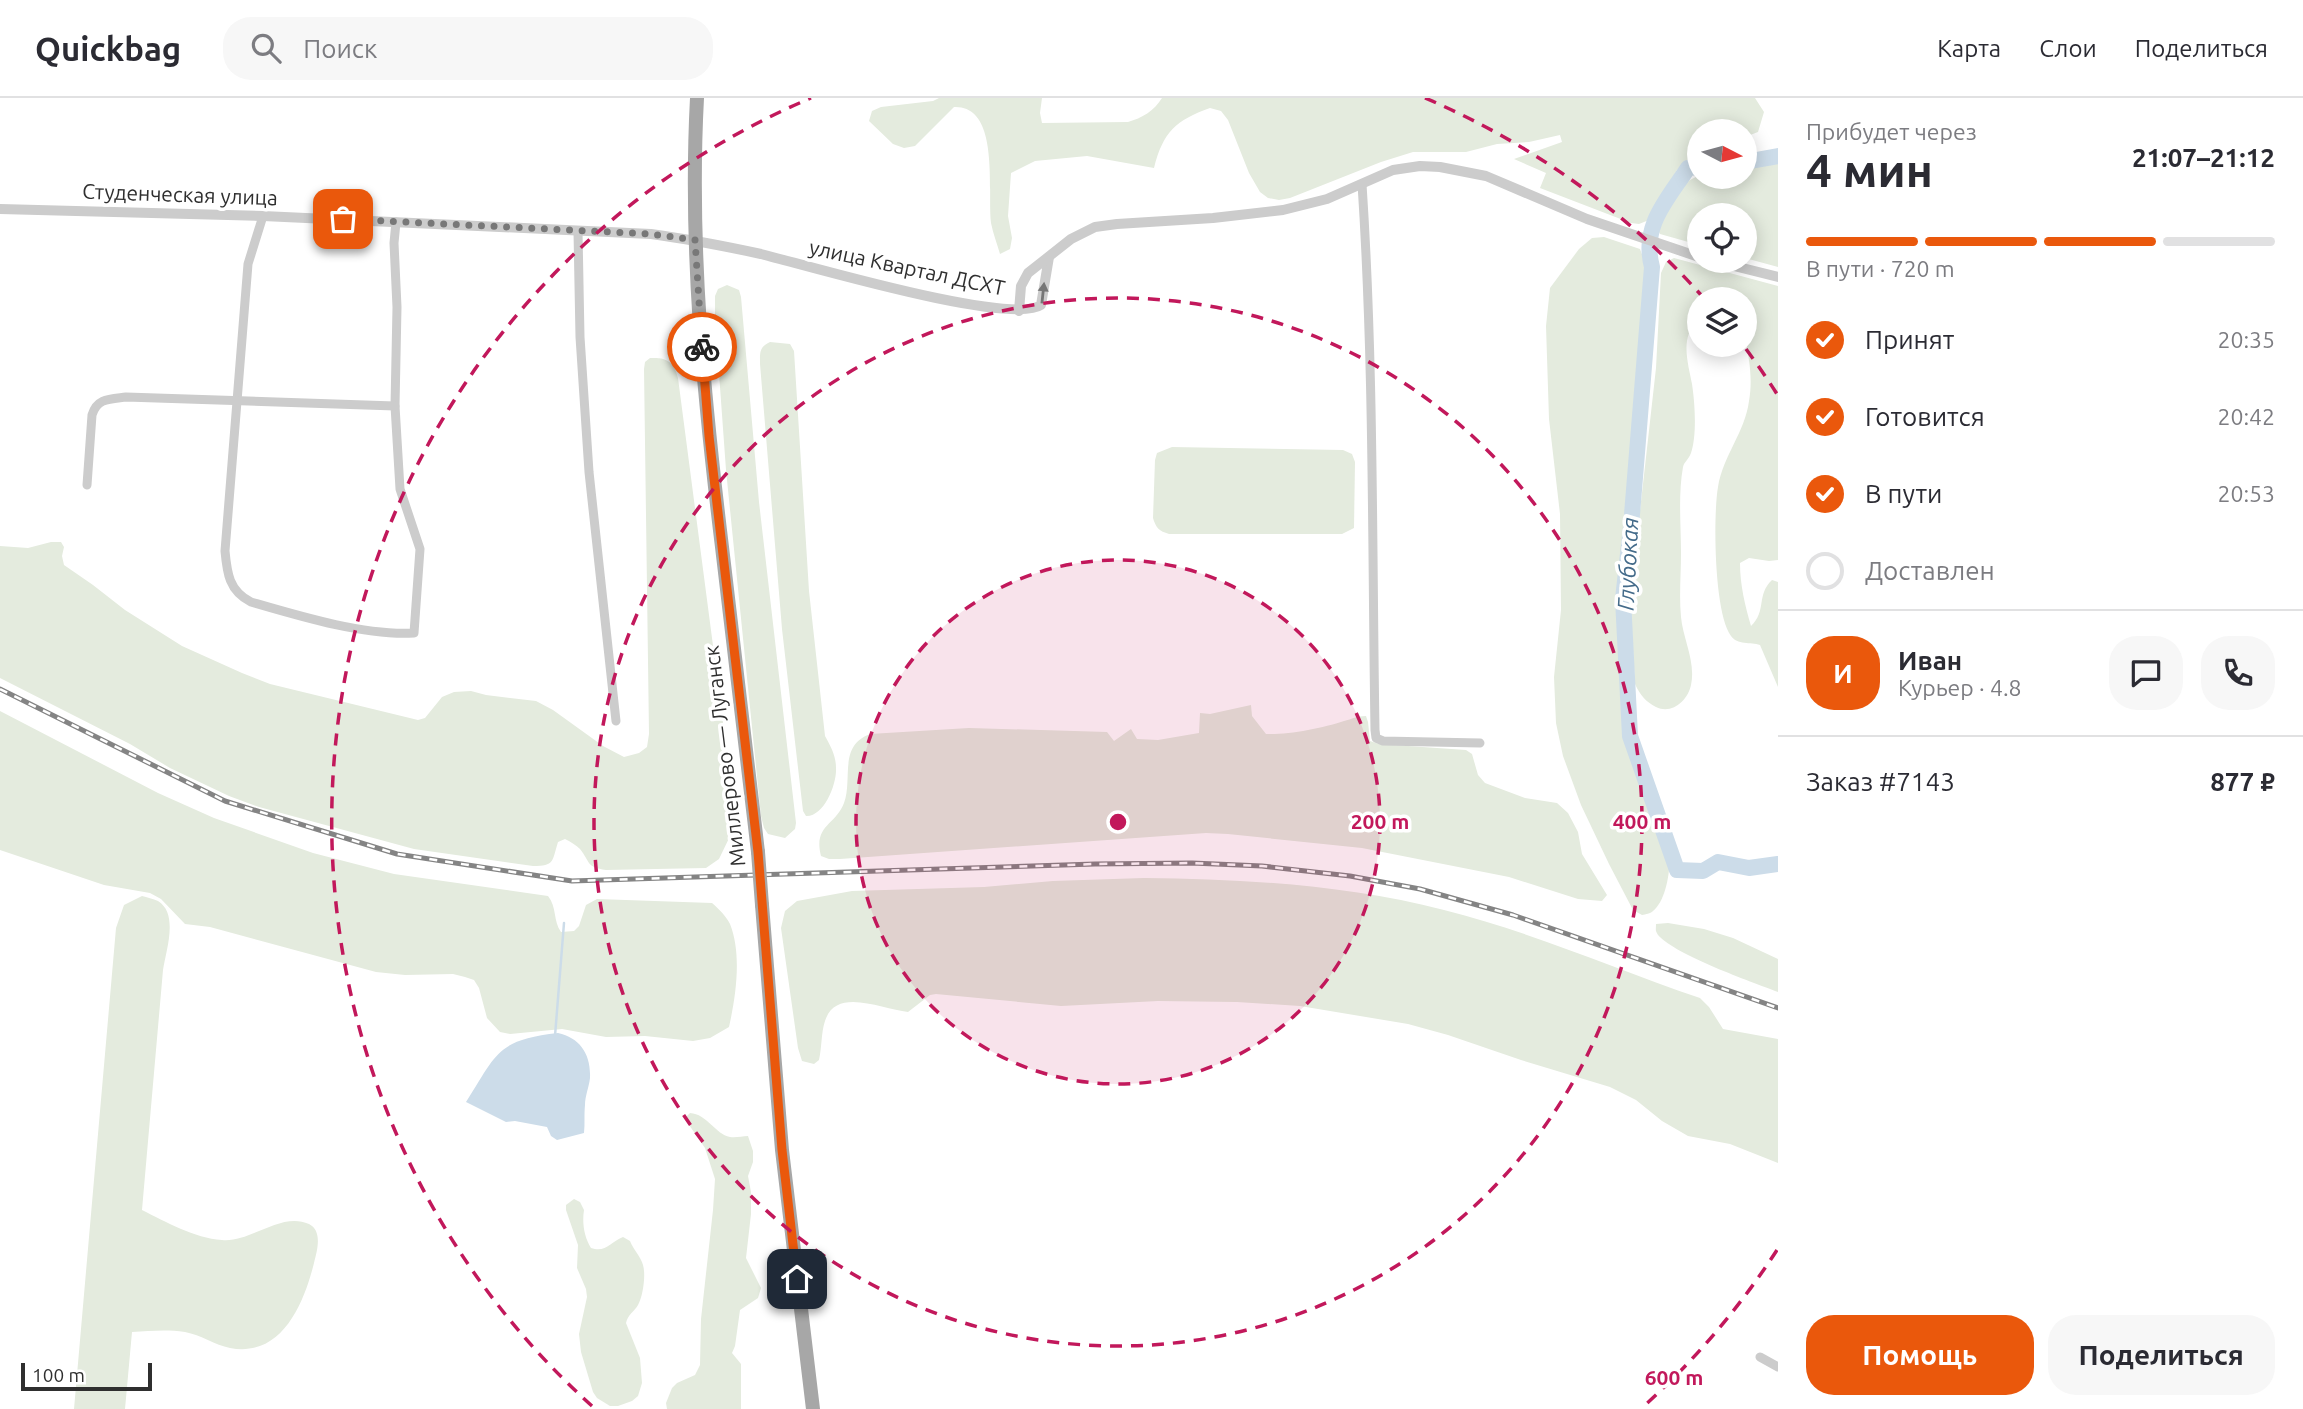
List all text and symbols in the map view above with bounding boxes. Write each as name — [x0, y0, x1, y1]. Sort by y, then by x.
search box — [223, 17, 713, 80]
icon: search — [247, 29, 285, 67]
text: Quickbag — [35, 30, 181, 67]
text: Поиск — [303, 34, 377, 63]
text: Карта — [1937, 35, 2001, 62]
text: Слои — [2039, 35, 2097, 62]
text: Поделиться — [2135, 35, 2268, 62]
north arrow — [1687, 119, 1757, 189]
map controls — [1687, 119, 1757, 357]
text: Прибудет через — [1806, 119, 1977, 144]
text: 21:07–21:12 — [2132, 143, 2275, 172]
text: 4 мин — [1806, 144, 1933, 196]
street label: Студенческая улица — [82, 179, 278, 209]
pin — [313, 189, 373, 249]
icon: bag — [324, 200, 362, 238]
button: locate — [1687, 203, 1757, 273]
street label: улица Квартал ДСХТ — [807, 235, 1008, 300]
text: В пути · 720 m — [1806, 256, 1955, 281]
one-way arrow — [1037, 282, 1048, 304]
button: layers — [1687, 287, 1757, 357]
courier — [667, 312, 737, 382]
icon: check — [1806, 321, 1844, 359]
text: Принят — [1865, 325, 1954, 354]
text: 20:35 — [2217, 327, 2275, 352]
icon: bike — [683, 328, 721, 366]
icon: check — [1806, 398, 1844, 436]
text: Готовится — [1865, 402, 1985, 431]
text: 20:42 — [2217, 404, 2275, 429]
icon: check — [1806, 475, 1844, 513]
text: В пути — [1865, 479, 1942, 508]
text: 20:53 — [2217, 481, 2275, 506]
water label: Глубокая — [1613, 517, 1642, 611]
text: Доставлен — [1865, 556, 1995, 585]
button: chat — [2109, 636, 2183, 710]
button: phone — [2201, 636, 2275, 710]
street label: Миллерово — Луганск — [699, 644, 749, 868]
text: Иван — [1898, 646, 1962, 675]
text: И — [1833, 659, 1853, 688]
text: Курьер · 4.8 — [1898, 675, 2022, 700]
text: Заказ #7143 — [1806, 767, 1955, 796]
text: 877 ₽ — [2210, 767, 2275, 796]
text: 200 m — [1351, 809, 1409, 833]
text: 400 m — [1613, 809, 1671, 833]
centre of rings — [1106, 810, 1130, 834]
pin — [767, 1249, 827, 1309]
icon: home — [778, 1260, 816, 1298]
button: Помощь — [1806, 1315, 2034, 1395]
button: Поделиться — [2048, 1315, 2275, 1395]
scale bar — [21, 1360, 152, 1392]
text: 100 m — [32, 1364, 85, 1386]
text: 600 m — [1645, 1365, 1703, 1389]

